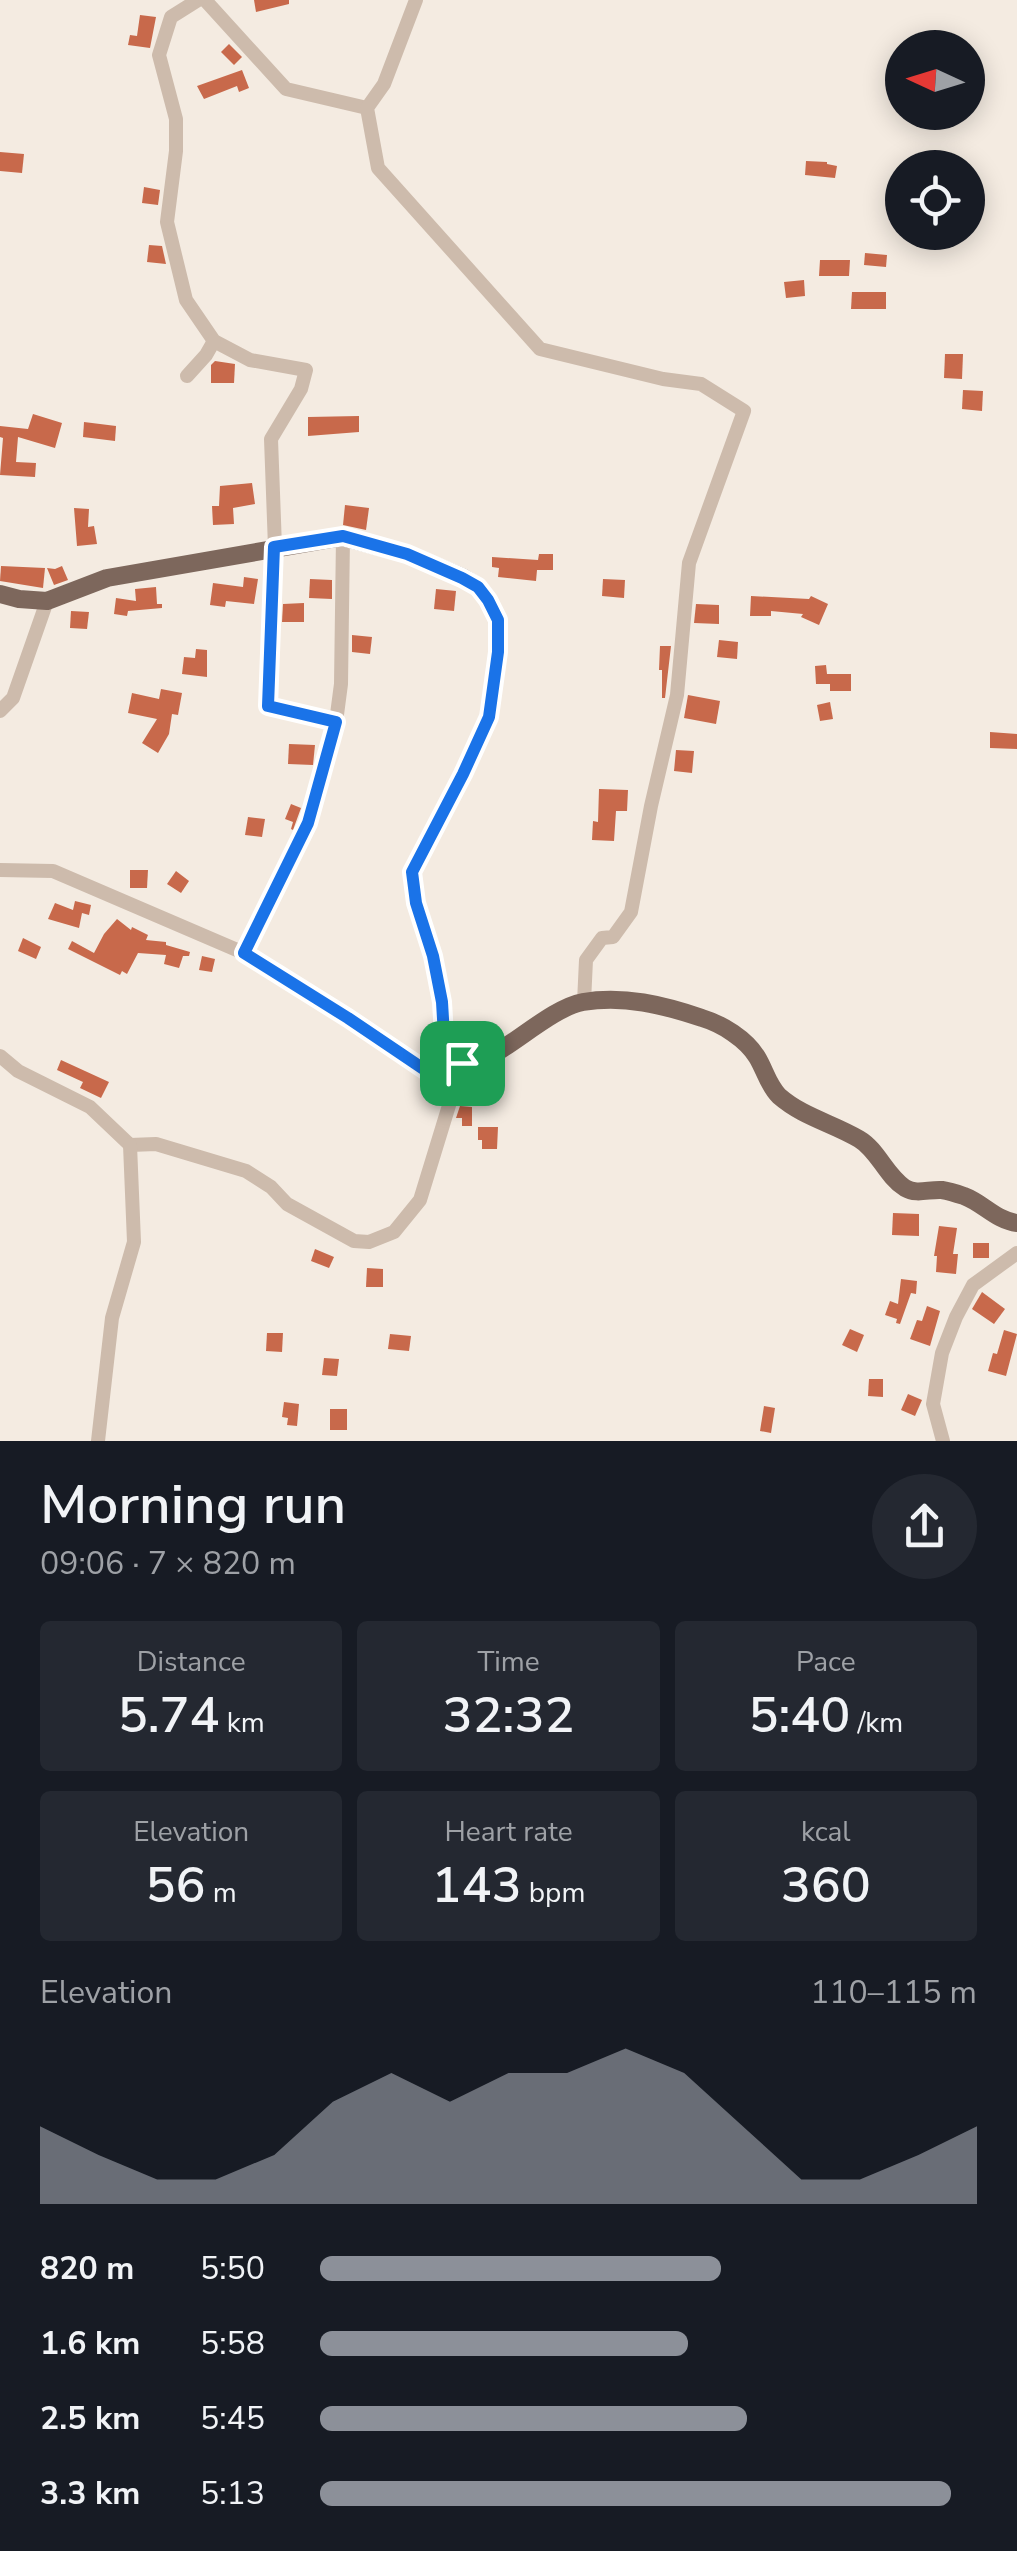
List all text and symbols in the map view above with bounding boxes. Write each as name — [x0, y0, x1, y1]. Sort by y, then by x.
north arrow — [885, 30, 985, 130]
map controls — [885, 30, 985, 250]
button: locate — [885, 150, 985, 250]
pin — [420, 1021, 505, 1106]
icon: arrive — [435, 1036, 490, 1091]
text: Morning run — [40, 1467, 346, 1542]
button: share — [872, 1474, 977, 1579]
text: 09:06 · 7 × 820 m — [40, 1542, 296, 1585]
text: Distance — [137, 1643, 246, 1681]
text: Time — [477, 1643, 540, 1681]
text: Pace — [796, 1643, 856, 1681]
text: 5.74 — [118, 1681, 220, 1750]
text: 32:32 — [443, 1681, 574, 1750]
text: 5:40 — [748, 1681, 850, 1750]
text: km — [220, 1704, 265, 1742]
text: /km — [850, 1704, 903, 1742]
text: Elevation — [133, 1813, 249, 1851]
text: Heart rate — [444, 1813, 573, 1851]
text: kcal — [801, 1813, 851, 1851]
text: 56 — [146, 1851, 206, 1920]
text: 143 — [432, 1851, 522, 1920]
text: 360 — [781, 1851, 871, 1920]
text: m — [206, 1874, 237, 1912]
text: bpm — [522, 1874, 585, 1912]
text: Elevation — [40, 1971, 173, 2014]
text: 110–115 m — [810, 1971, 977, 2014]
text: 820 m — [40, 2247, 134, 2290]
text: 5:50 — [200, 2247, 265, 2290]
text: 1.6 km — [40, 2322, 140, 2365]
text: 5:58 — [200, 2322, 265, 2365]
text: 2.5 km — [40, 2397, 140, 2440]
text: 5:45 — [200, 2397, 265, 2440]
text: 3.3 km — [40, 2472, 140, 2515]
text: 5:13 — [200, 2472, 265, 2515]

